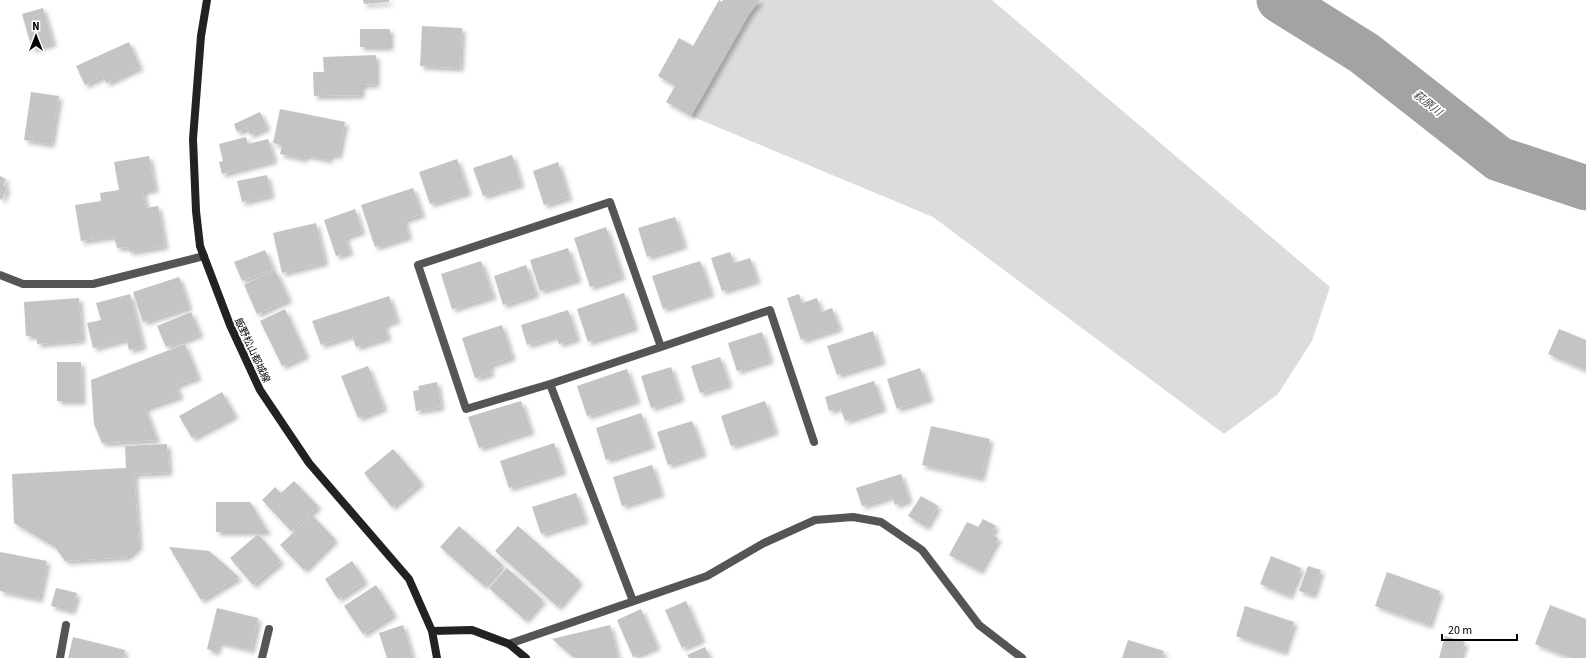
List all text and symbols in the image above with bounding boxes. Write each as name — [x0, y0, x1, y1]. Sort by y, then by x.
north arrow — [16, 16, 56, 56]
text: N — [32, 19, 40, 34]
water label: 萩原川 — [1410, 87, 1446, 120]
street label: 飯野松山都城線 — [231, 316, 273, 385]
scale bar — [1442, 616, 1517, 642]
text: 20 m — [1448, 622, 1472, 639]

